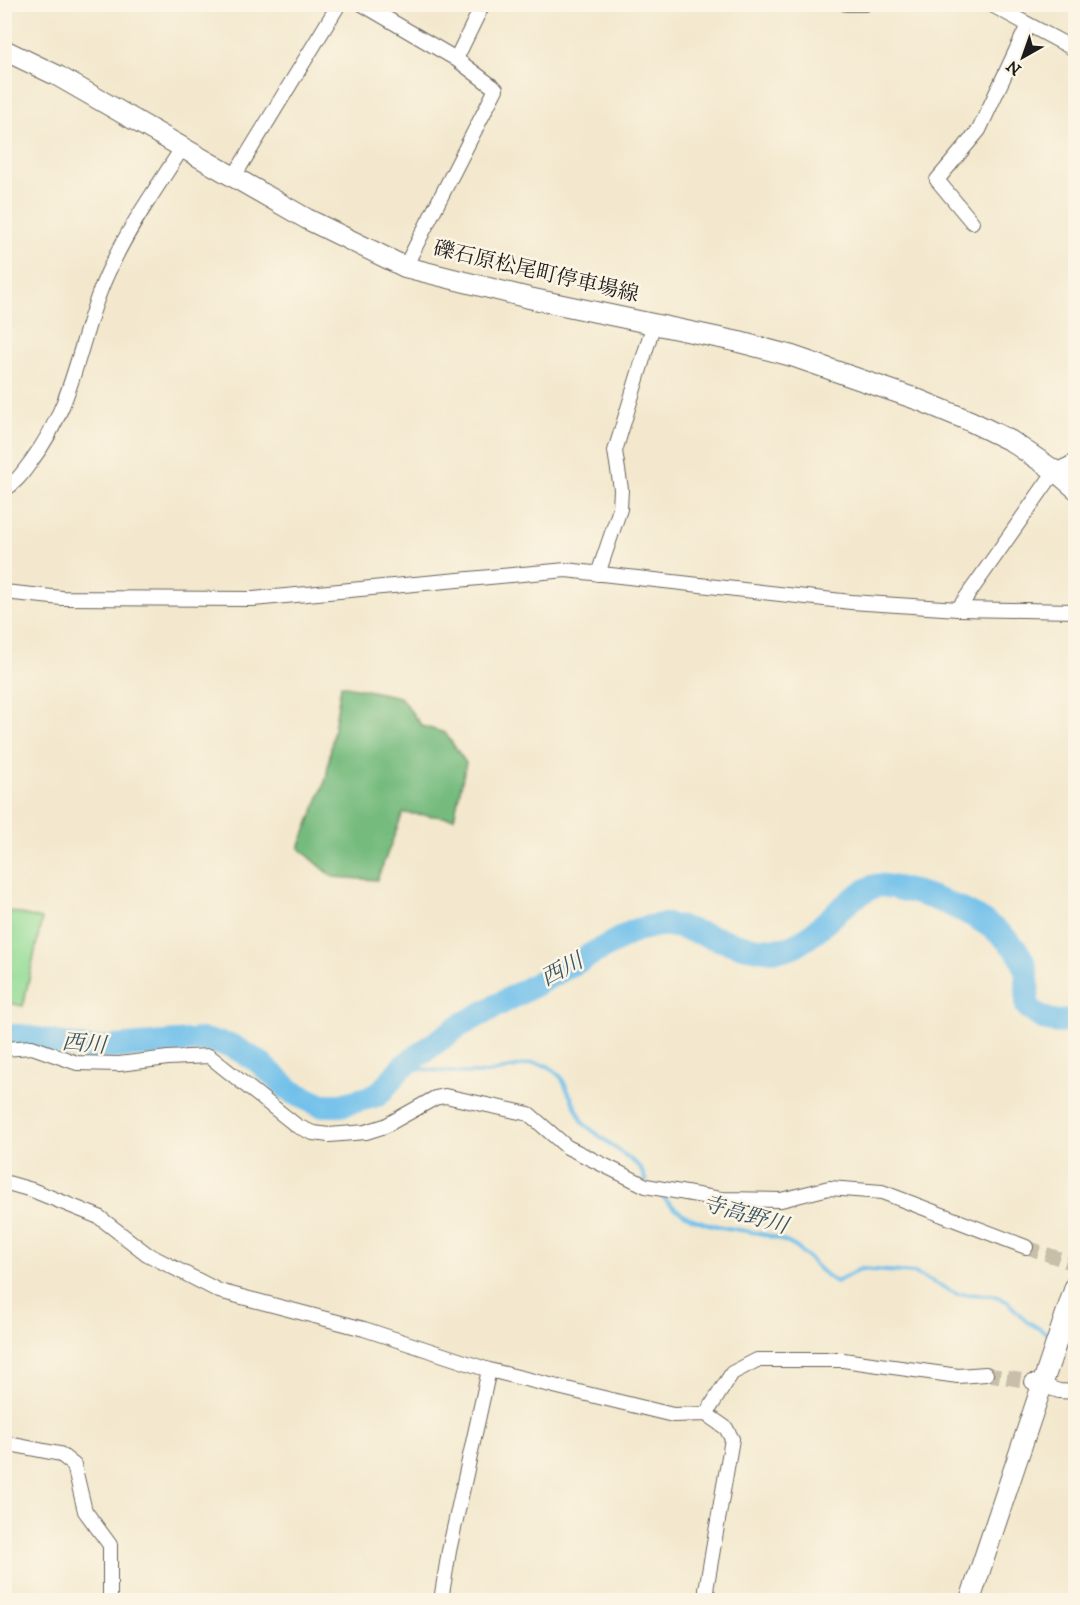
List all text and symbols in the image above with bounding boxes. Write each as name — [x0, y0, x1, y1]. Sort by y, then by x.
north arrow — [993, 27, 1053, 87]
text: N — [1003, 56, 1025, 80]
street label: 礫石原松尾町停車場線 — [431, 236, 641, 308]
water label: 西川 — [536, 947, 590, 992]
water label: 西川 — [61, 1029, 109, 1060]
water label: 寺高野川 — [699, 1190, 793, 1241]

